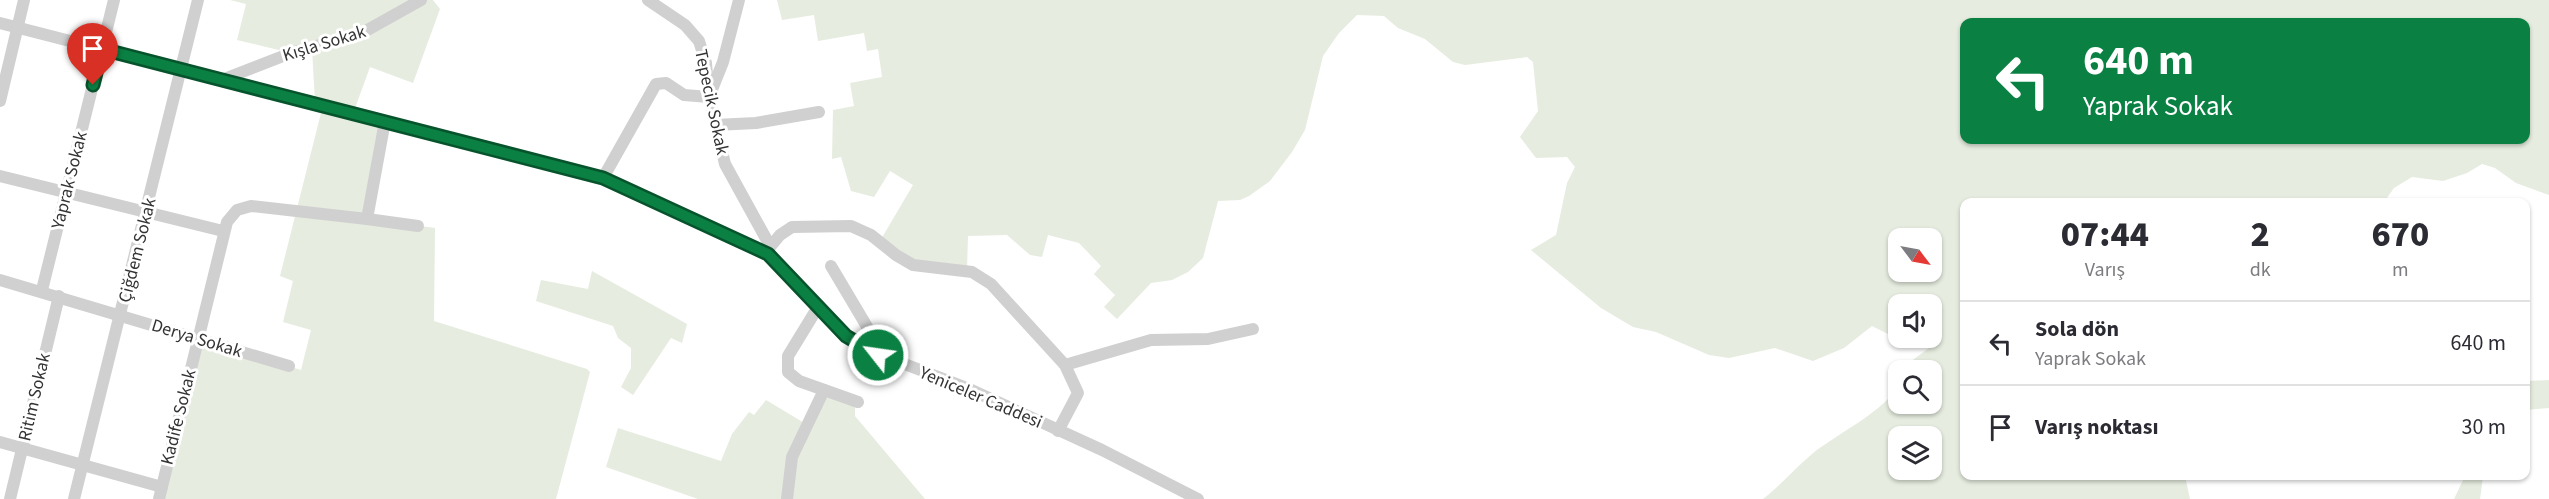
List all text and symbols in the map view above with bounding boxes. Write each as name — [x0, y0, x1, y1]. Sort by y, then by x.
street label: Kışla Sokak — [279, 19, 369, 68]
pin — [67, 23, 118, 85]
text: 640 m — [2083, 31, 2194, 91]
icon: arrive — [76, 32, 109, 65]
icon: left — [1984, 42, 2062, 120]
street label: Tepecik Sokak — [688, 47, 735, 157]
text: Yaprak Sokak — [2083, 87, 2233, 126]
street label: Yaprak Sokak — [45, 129, 94, 233]
street label: Çiğdem Sokak — [112, 195, 163, 305]
text: 07:44 — [2061, 209, 2149, 260]
text: 2 — [2251, 209, 2270, 260]
text: 670 — [2372, 209, 2429, 260]
north arrow — [1888, 228, 1942, 282]
map controls — [1888, 228, 1942, 480]
text: Varış — [2085, 256, 2125, 284]
text: dk — [2250, 256, 2271, 284]
text: m — [2392, 256, 2409, 284]
button: sound — [1888, 294, 1942, 348]
street label: Derya Sokak — [148, 313, 245, 364]
text: Sola dön — [2035, 313, 2119, 345]
position arrow — [846, 323, 910, 387]
icon: left — [1984, 327, 2017, 360]
text: 640 m — [2451, 327, 2506, 359]
text: Yaprak Sokak — [2035, 345, 2146, 373]
street label: Ritim Sokak — [12, 350, 57, 444]
street label: Yeniceler Caddesi — [915, 360, 1046, 435]
button: search — [1888, 360, 1942, 414]
street label: Kadife Sokak — [155, 367, 202, 467]
icon: arrive — [1984, 411, 2017, 444]
text: Varış noktası — [2035, 411, 2159, 443]
text: 30 m — [2461, 411, 2506, 443]
button: layers — [1888, 426, 1942, 480]

